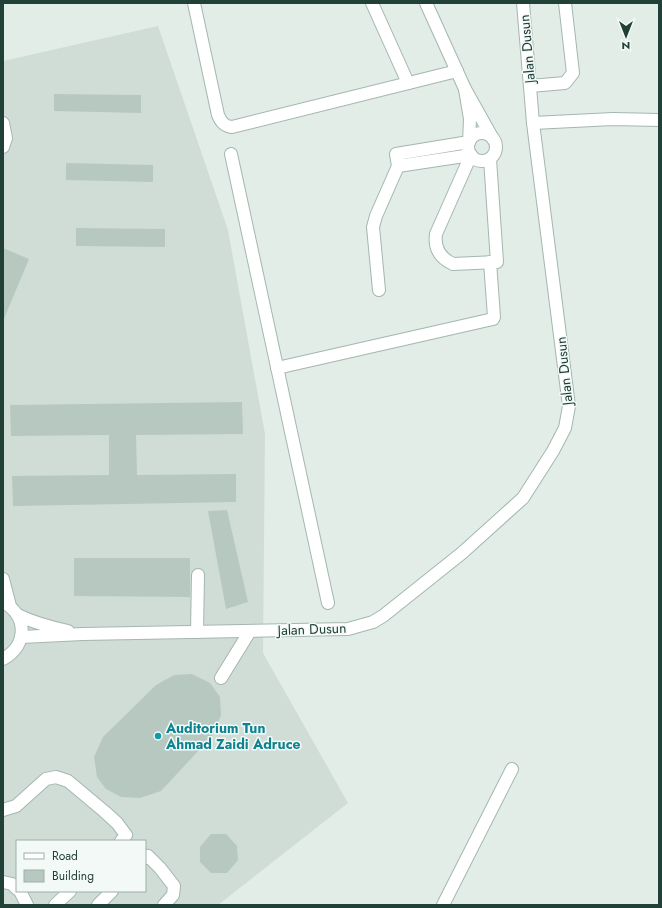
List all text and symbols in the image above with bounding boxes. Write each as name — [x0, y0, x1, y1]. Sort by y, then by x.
street label: Jalan Dusun — [514, 14, 540, 86]
north arrow — [606, 16, 646, 56]
text: N — [622, 38, 630, 54]
street label: Jalan Dusun — [550, 336, 578, 408]
street label: Jalan Dusun — [275, 618, 347, 640]
place label: Auditorium Tun Ahmad Zaidi Adruce — [165, 718, 301, 754]
marker: Auditorium Tun Ahmad Zaidi Adruce — [153, 731, 163, 741]
legend — [16, 840, 146, 892]
text: Road — [52, 847, 78, 865]
text: Building — [52, 867, 94, 885]

